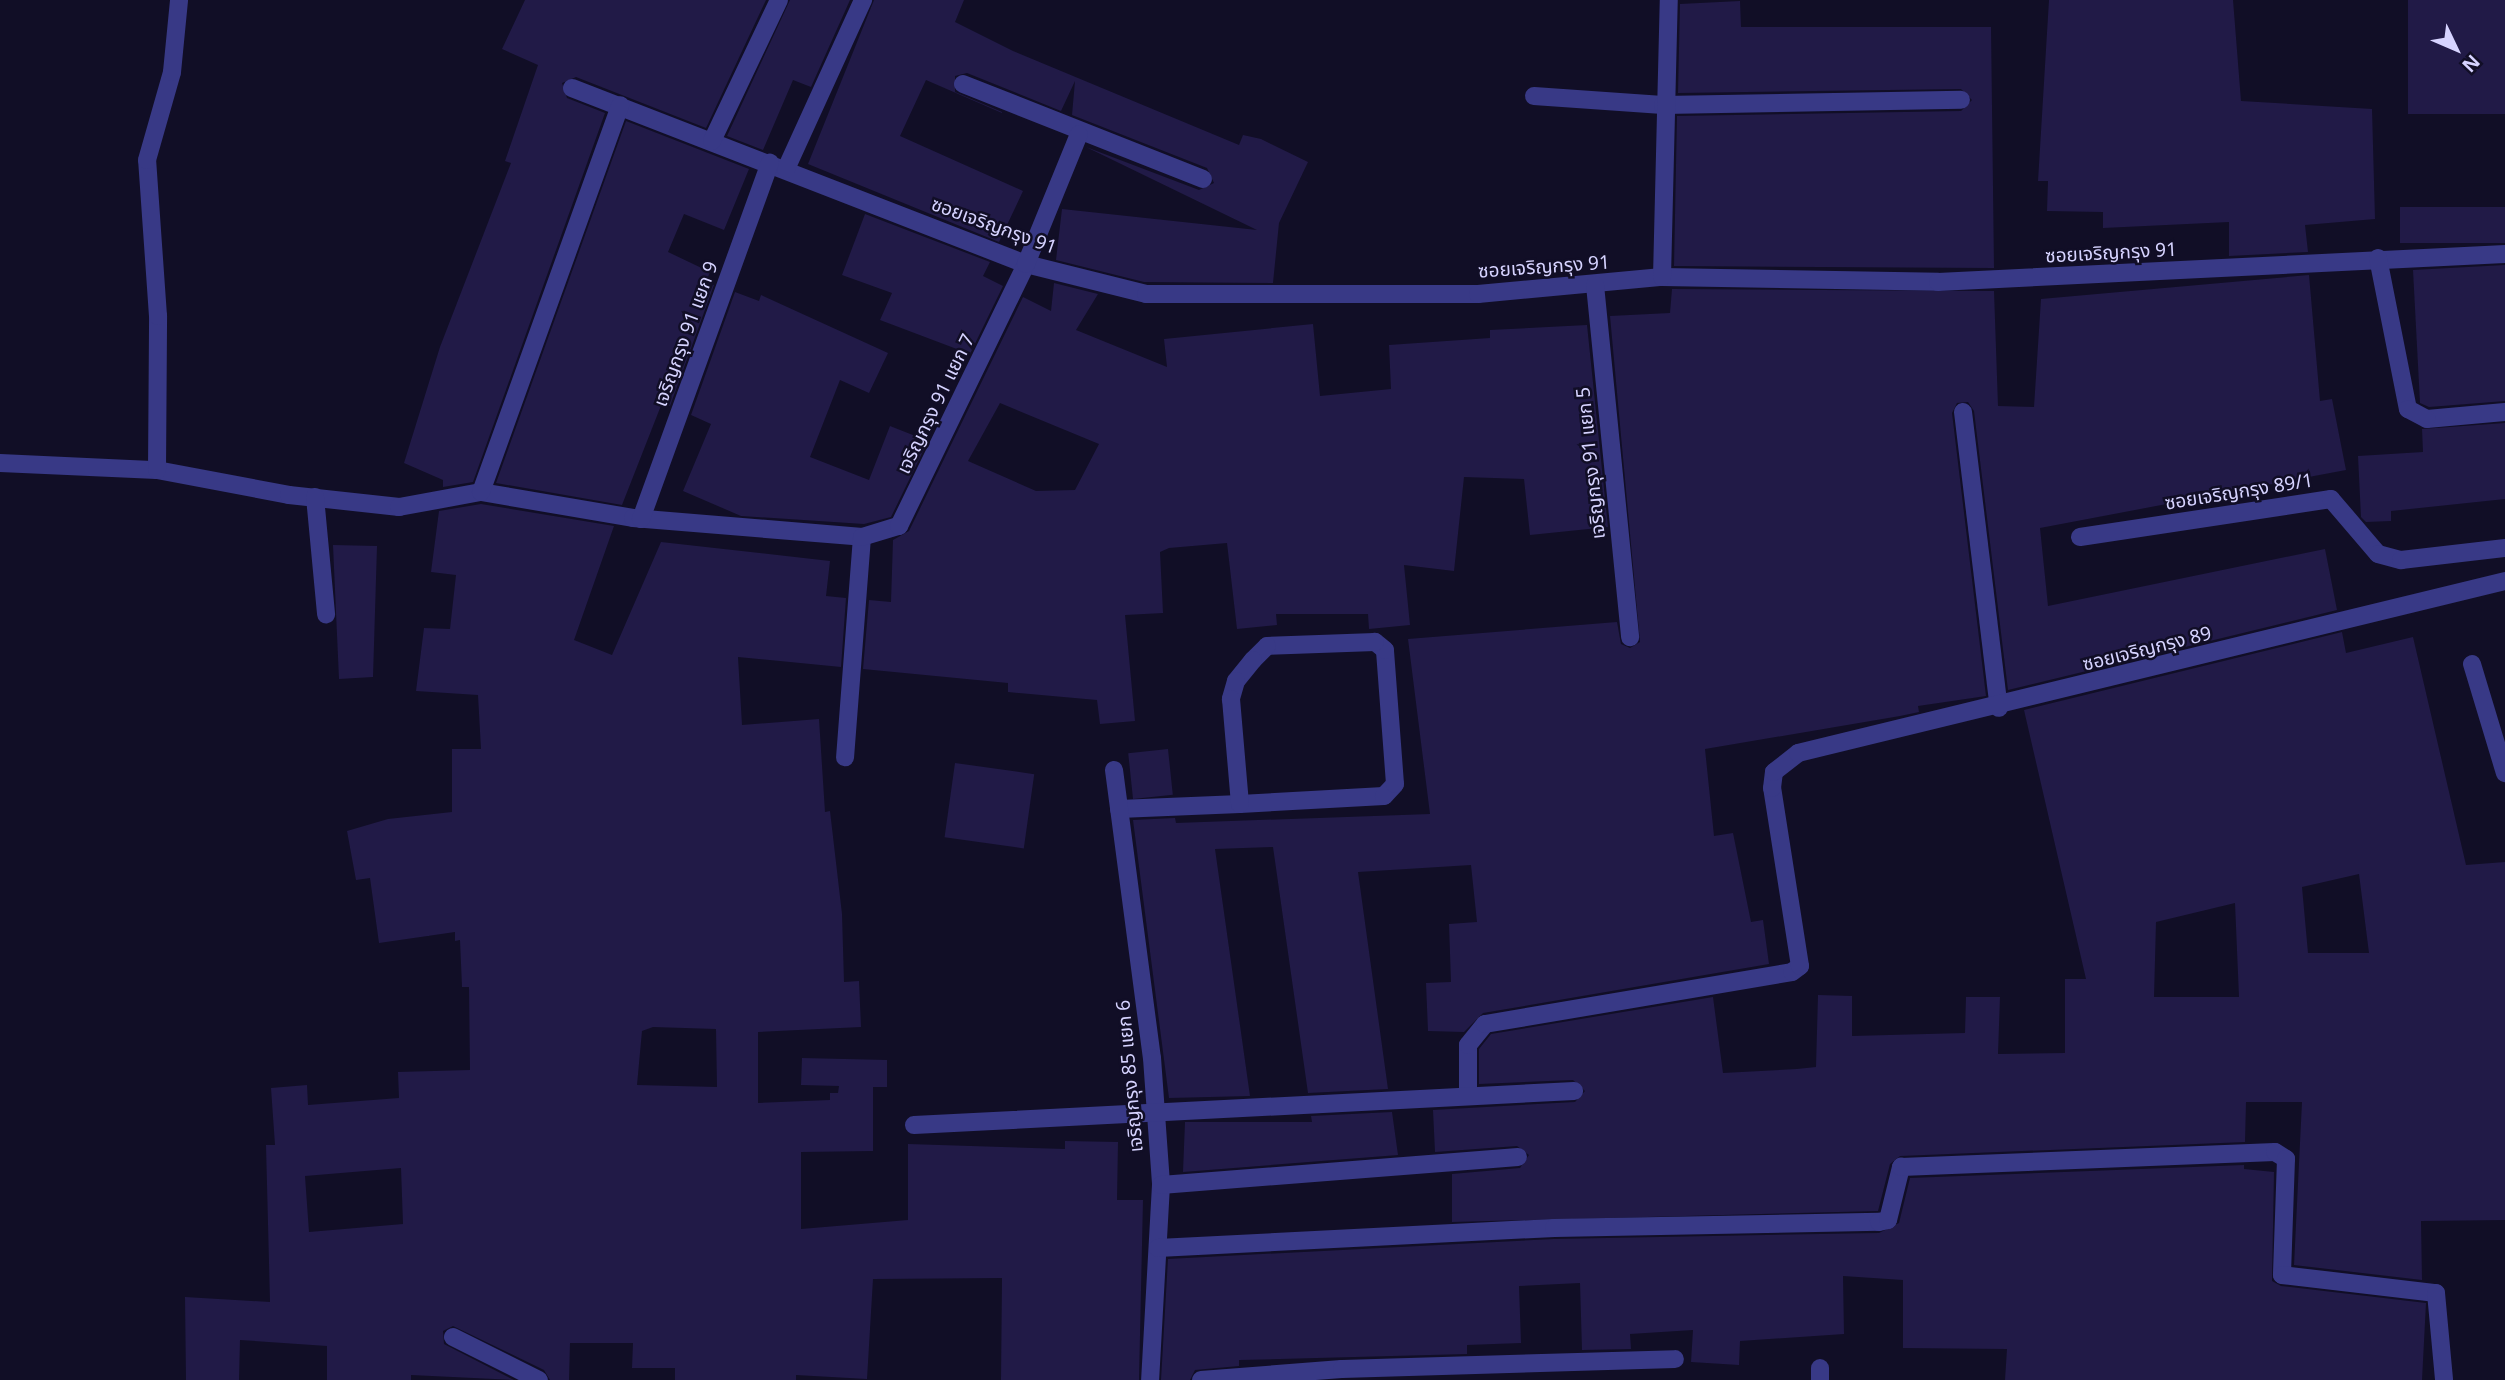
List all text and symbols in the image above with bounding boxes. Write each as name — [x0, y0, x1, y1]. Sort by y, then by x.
north arrow — [2421, 14, 2491, 84]
text: N — [2456, 49, 2486, 78]
street label: ซอยเจริญกรุง 91 — [928, 193, 1060, 259]
street label: ซอยเจริญกรุง 91 — [2044, 238, 2178, 268]
street label: ซอยเจริญกรุง 91 — [1477, 251, 1611, 283]
street label: เจริญกรุง 91 แยก 9 — [649, 258, 723, 410]
street label: เจริญกรุง 91 แยก 7 — [892, 330, 980, 478]
street label: เจริญกรุง 91 แยก 5 — [1572, 386, 1610, 540]
street label: ซอยเจริญกรุง 89/1 — [2163, 469, 2315, 515]
street label: ซอยเจริญกรุง 89 — [2080, 622, 2214, 676]
street label: เจริญกรุง 85 แยก 6 — [1112, 999, 1148, 1153]

